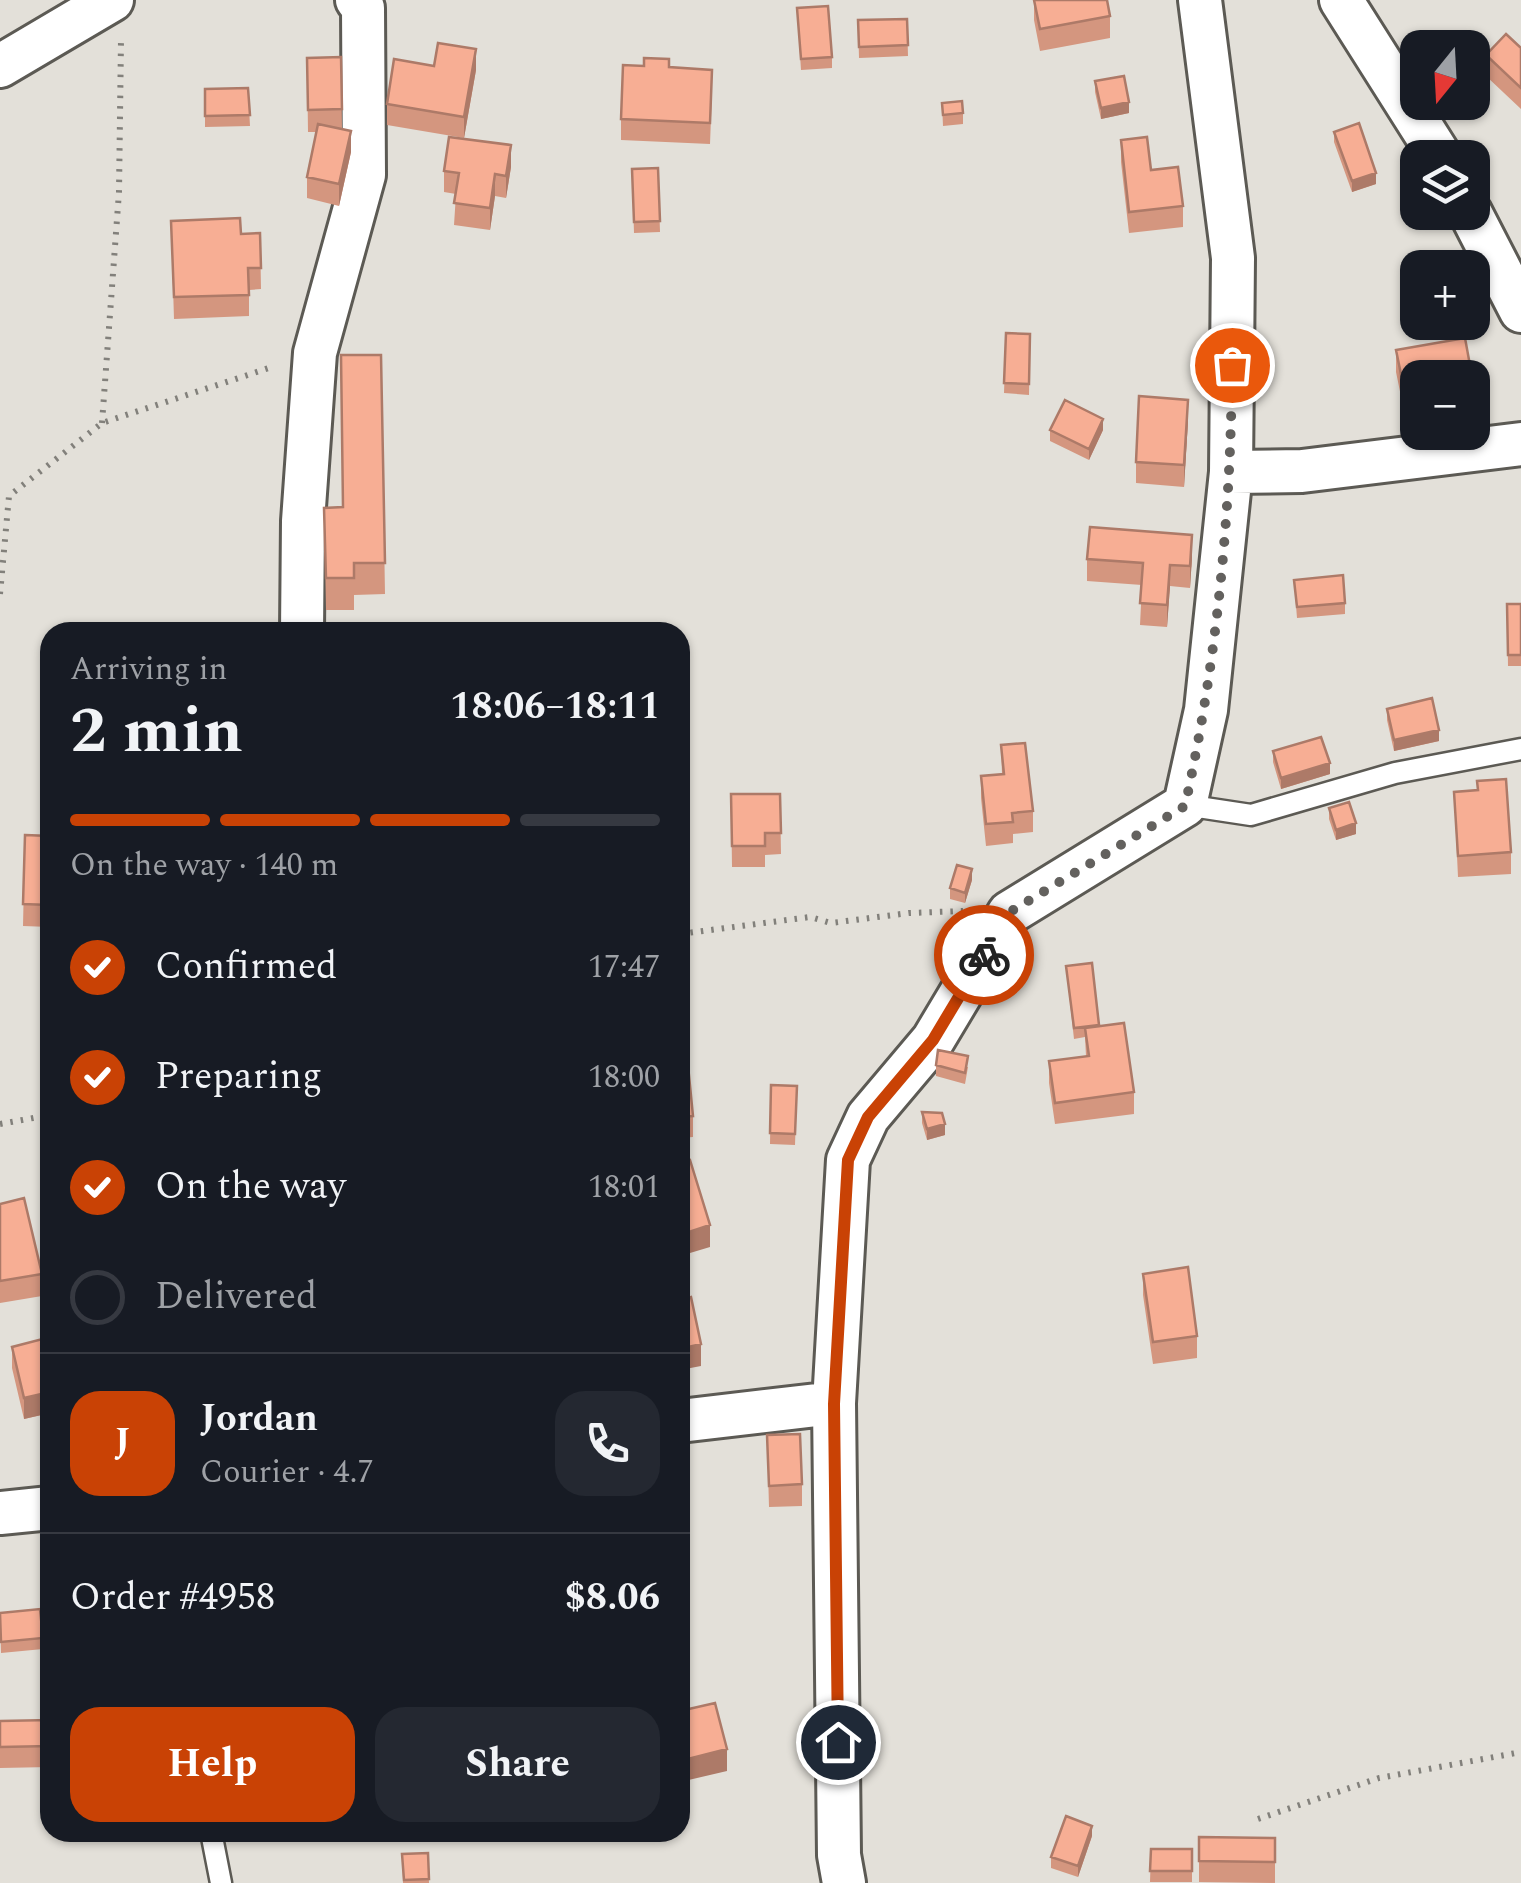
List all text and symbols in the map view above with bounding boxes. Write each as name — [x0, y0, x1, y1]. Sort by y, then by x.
north arrow — [1400, 30, 1490, 120]
map controls — [1400, 30, 1490, 450]
button: layers — [1400, 140, 1490, 230]
button: + — [1400, 250, 1490, 340]
pin — [1190, 323, 1275, 408]
icon: bag — [1205, 338, 1260, 393]
button: − — [1400, 360, 1490, 450]
text: Arriving in — [70, 645, 227, 694]
text: 18:06–18:11 — [450, 678, 660, 736]
text: 2 min — [70, 682, 243, 781]
text: On the way · 140 m — [70, 841, 338, 890]
courier — [934, 905, 1034, 1005]
icon: bike — [957, 928, 1012, 983]
text: Confirmed — [155, 938, 337, 996]
icon: check — [70, 940, 125, 995]
text: 17:47 — [588, 943, 660, 992]
text: Preparing — [155, 1048, 322, 1106]
icon: check — [70, 1050, 125, 1105]
text: 18:00 — [588, 1053, 660, 1102]
text: On the way — [155, 1158, 346, 1216]
icon: check — [70, 1160, 125, 1215]
text: 18:01 — [588, 1163, 660, 1212]
text: Delivered — [155, 1268, 317, 1326]
text: Jordan — [200, 1390, 318, 1448]
button: phone — [555, 1391, 660, 1496]
text: J — [114, 1414, 131, 1472]
text: Courier · 4.7 — [200, 1448, 373, 1497]
text: Order #4958 — [70, 1569, 275, 1627]
text: $8.06 — [565, 1569, 660, 1627]
pin — [796, 1700, 881, 1785]
button: Help — [70, 1707, 355, 1822]
button: Share — [375, 1707, 660, 1822]
icon: home — [811, 1715, 866, 1770]

